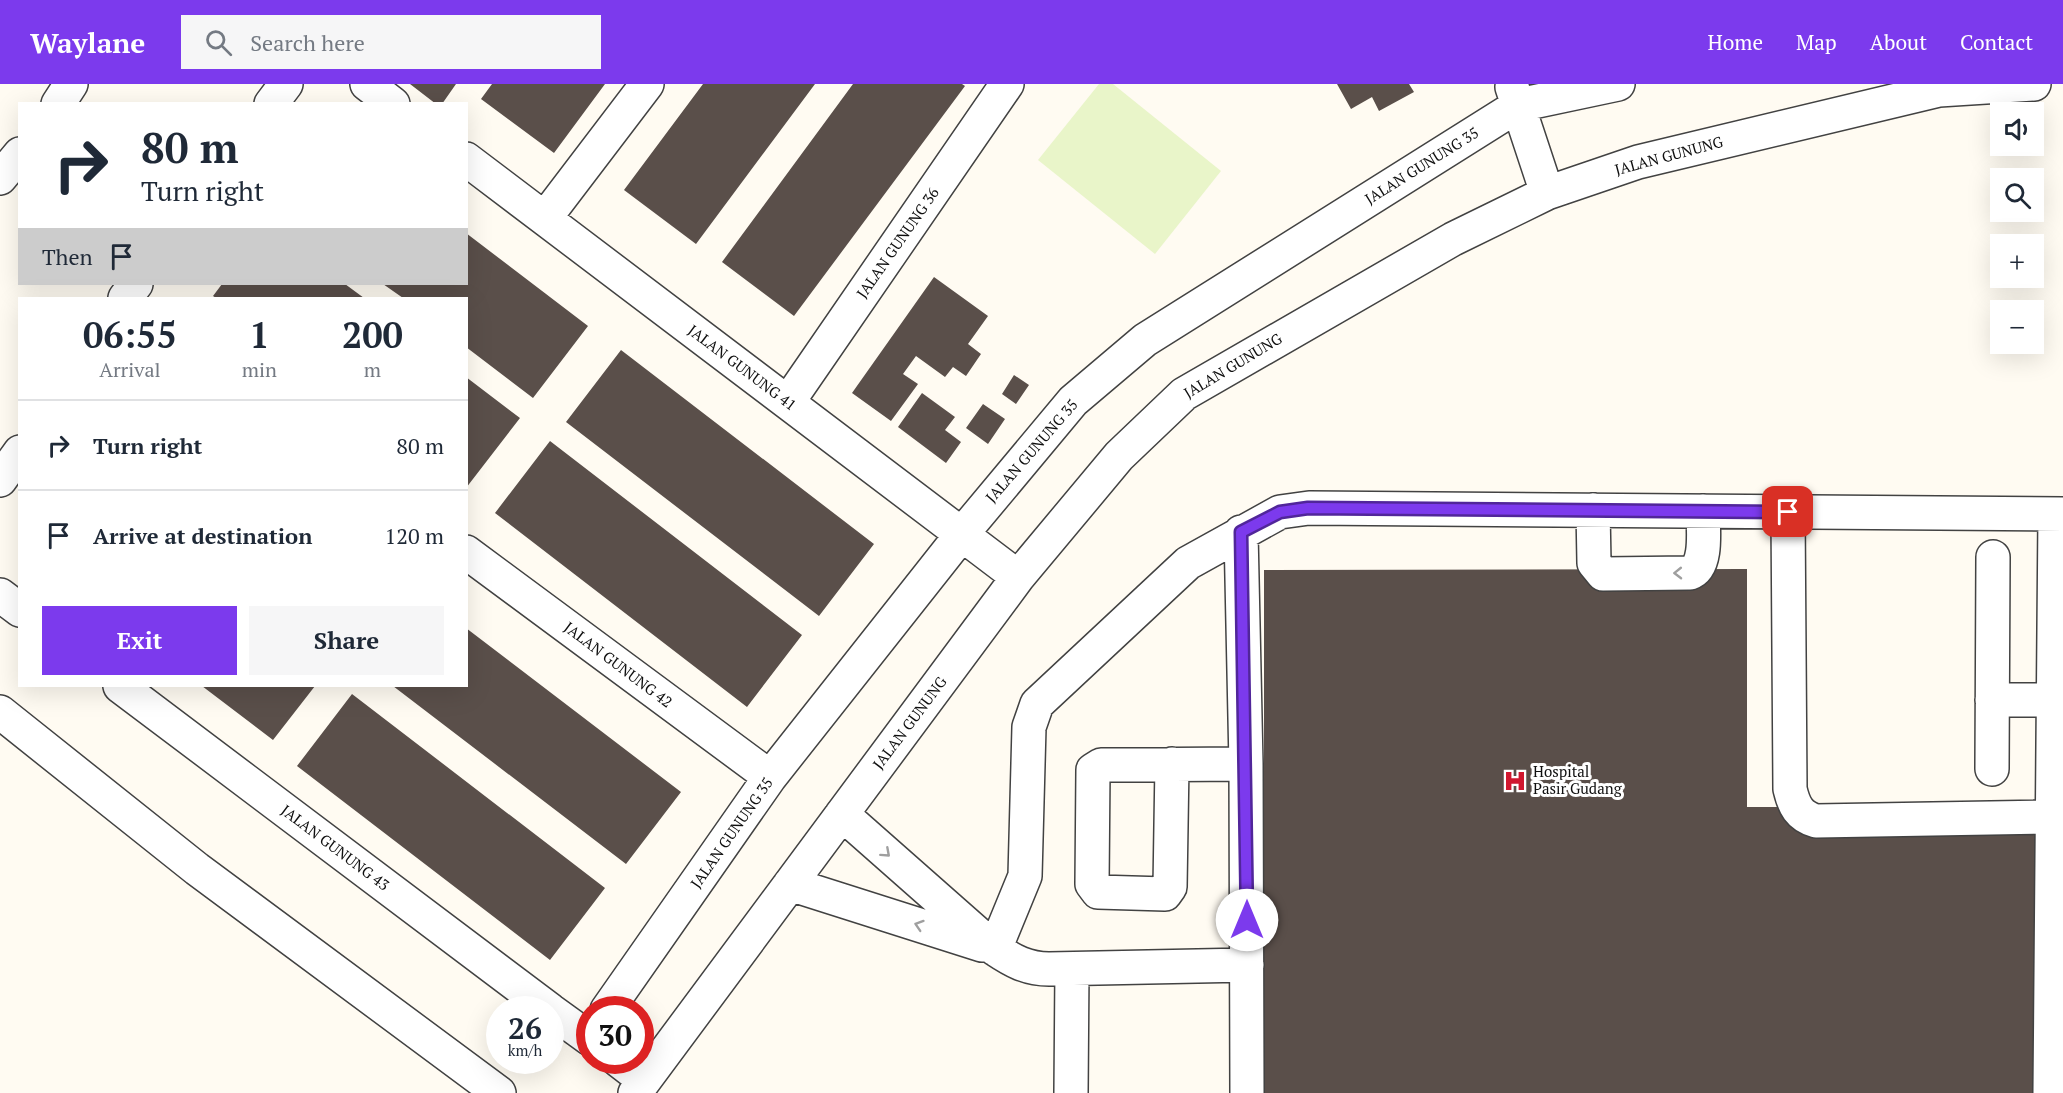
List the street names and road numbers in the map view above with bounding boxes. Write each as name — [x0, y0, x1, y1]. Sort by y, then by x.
street label: JALAN GUNUNG 35 — [1361, 122, 1482, 208]
street label: JALAN GUNUNG — [1612, 131, 1726, 179]
street label: JALAN GUNUNG 36 — [851, 183, 943, 302]
street label: JALAN GUNUNG 41 — [684, 320, 801, 415]
street label: JALAN GUNUNG — [1180, 328, 1286, 402]
street label: JALAN GUNUNG 35 — [981, 394, 1082, 506]
street label: JALAN GUNUNG 42 — [560, 617, 677, 712]
street label: JALAN GUNUNG — [868, 671, 951, 773]
street label: JALAN GUNUNG 35 — [685, 773, 777, 892]
street label: JALAN GUNUNG 43 — [277, 800, 394, 895]

